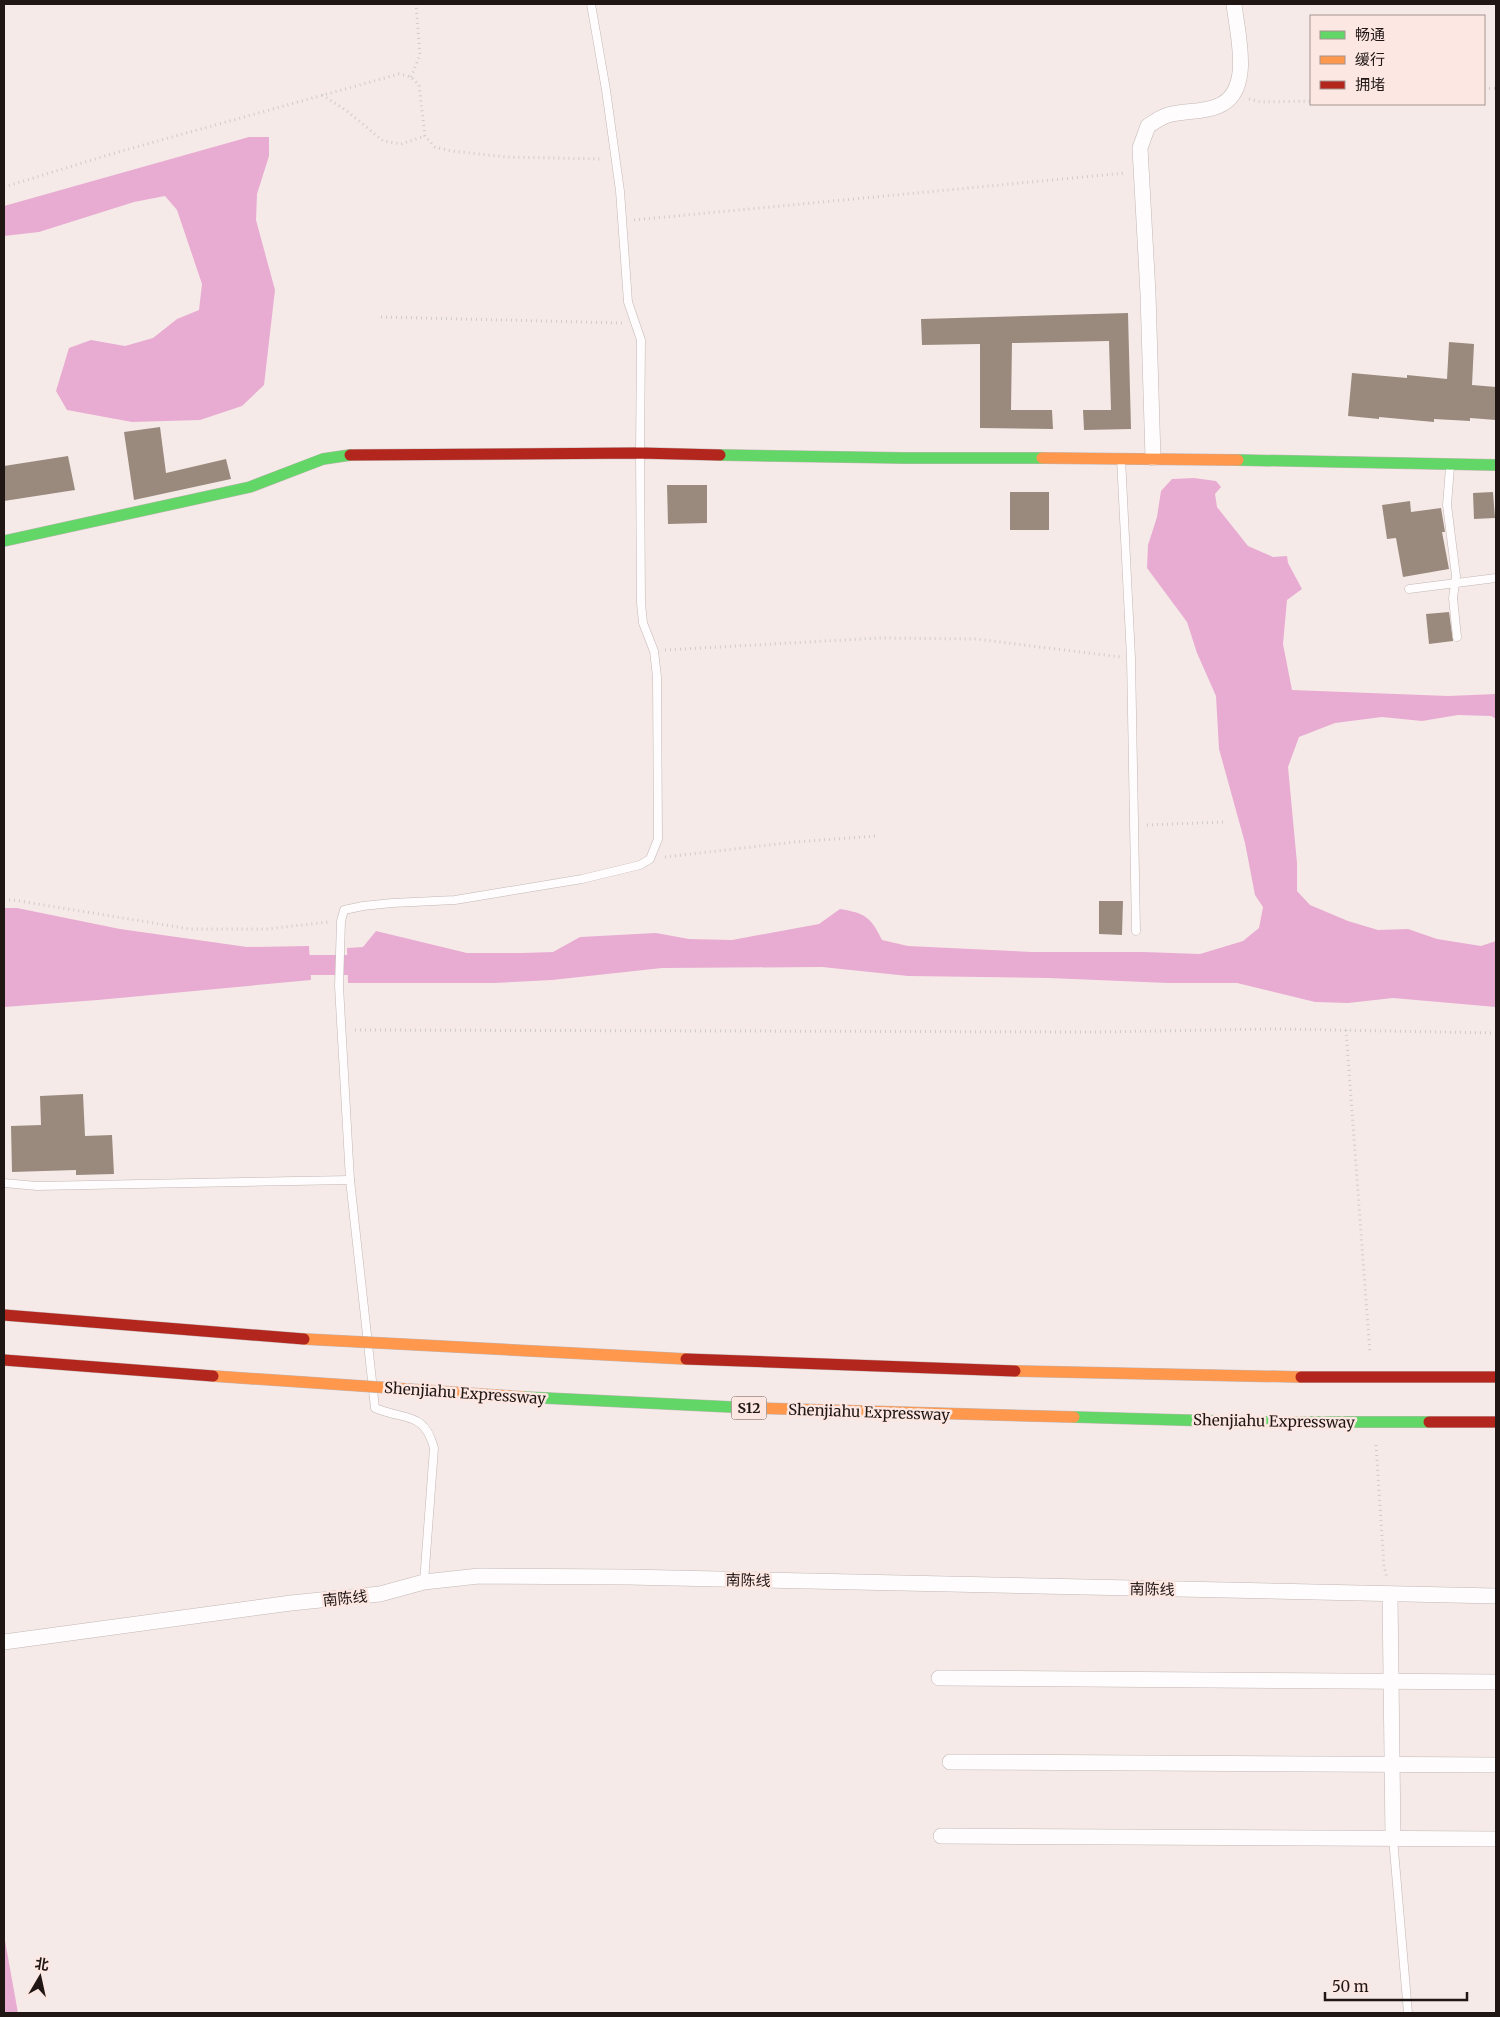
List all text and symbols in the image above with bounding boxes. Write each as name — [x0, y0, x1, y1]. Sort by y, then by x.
legend — [1310, 15, 1485, 105]
text: 畅通 — [1355, 25, 1385, 44]
text: 缓行 — [1355, 50, 1385, 69]
text: 拥堵 — [1355, 75, 1385, 94]
street label: Shenjiahu Expressway — [384, 1378, 547, 1408]
road number: S12 — [732, 1396, 766, 1420]
street label: Shenjiahu Expressway — [788, 1400, 950, 1424]
street label: Shenjiahu Expressway — [1193, 1410, 1355, 1432]
street label: 南陈线 — [725, 1570, 771, 1590]
street label: 南陈线 — [1129, 1579, 1175, 1599]
street label: 南陈线 — [322, 1586, 368, 1610]
north arrow — [15, 1952, 65, 2002]
text: 北 — [34, 1954, 50, 1974]
scale bar — [1325, 1970, 1468, 2002]
text: 50 m — [1332, 1977, 1369, 1996]

